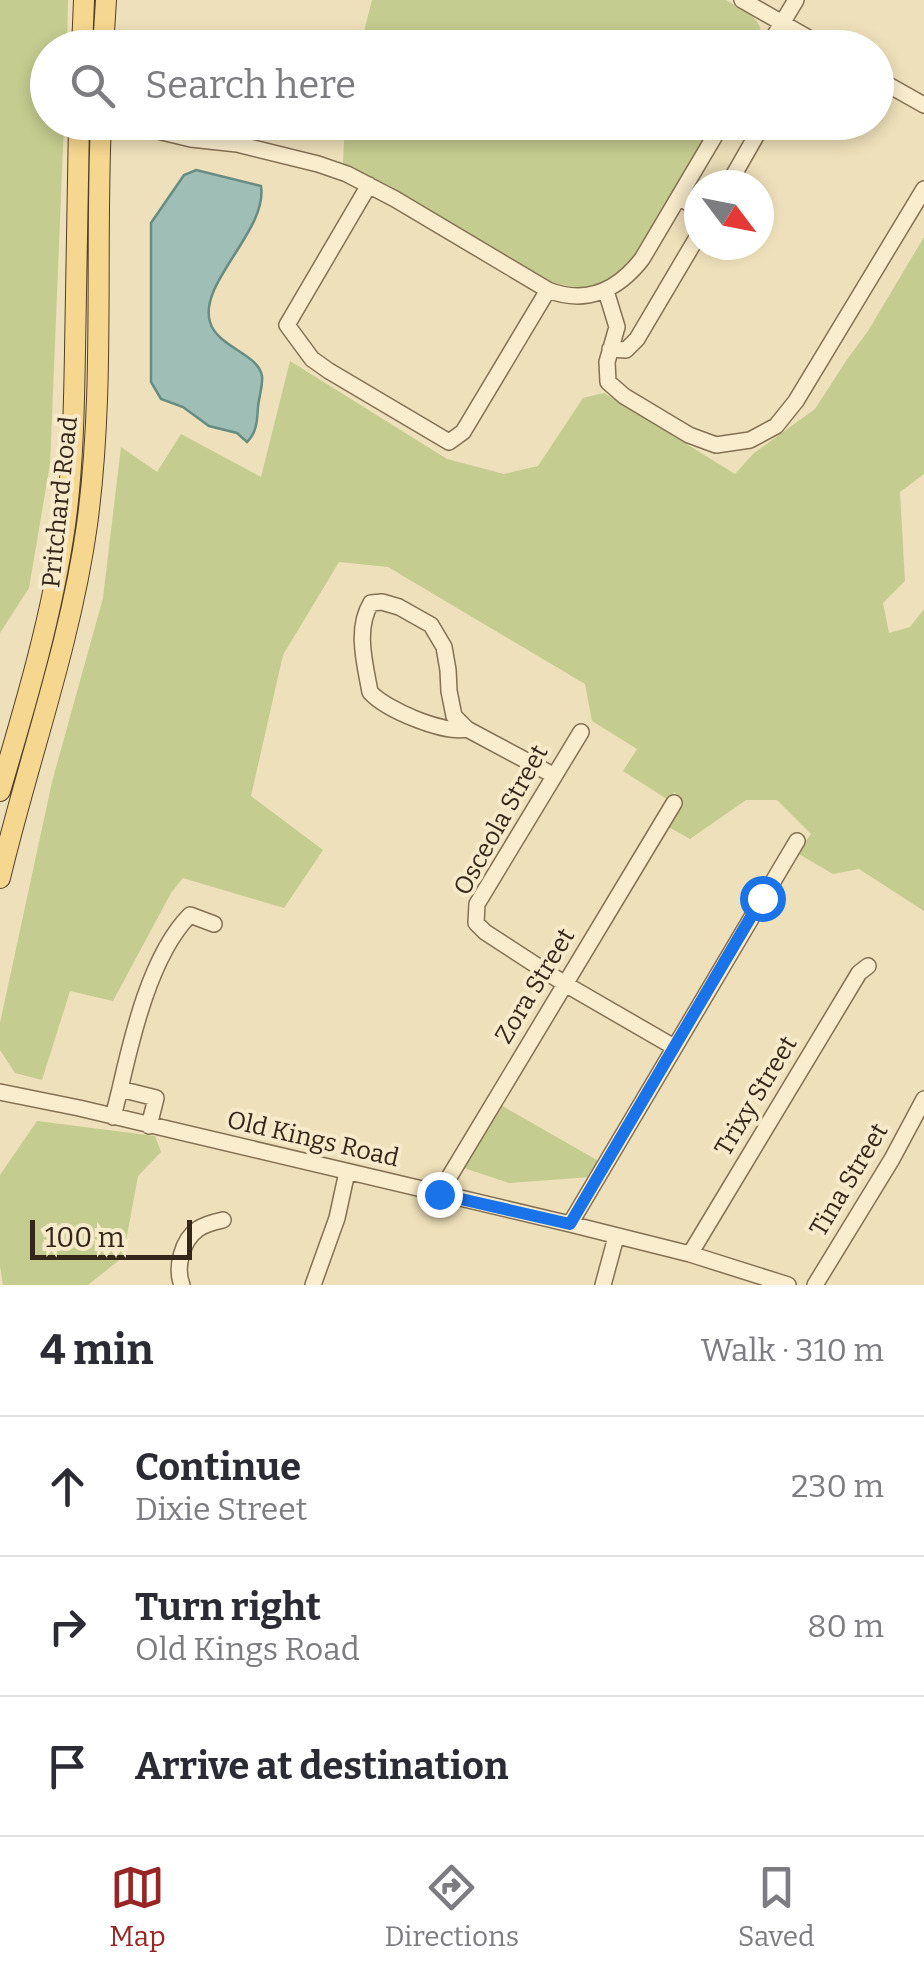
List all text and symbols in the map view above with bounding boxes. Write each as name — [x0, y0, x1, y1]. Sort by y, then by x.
search box — [30, 30, 894, 140]
icon: search — [65, 58, 120, 113]
text: Search here — [145, 62, 356, 108]
north arrow — [684, 170, 774, 260]
street label: Pritchard Road — [36, 415, 84, 589]
street label: Osceola Street — [447, 740, 555, 900]
route start — [740, 876, 786, 922]
street label: Zora Street — [489, 923, 581, 1049]
street label: Trixy Street — [709, 1031, 803, 1161]
street label: Old Kings Road — [224, 1105, 402, 1173]
street label: Tina Street — [804, 1118, 894, 1242]
route end — [417, 1172, 463, 1218]
scale bar — [30, 1215, 192, 1260]
text: 100 m — [45, 1221, 125, 1254]
text: 4 min — [40, 1325, 154, 1375]
text: Walk · 310 m — [701, 1331, 884, 1369]
text: Continue — [135, 1444, 301, 1490]
icon: ahead — [40, 1459, 95, 1514]
text: 230 m — [791, 1467, 884, 1505]
text: Dixie Street — [135, 1490, 307, 1528]
text: Turn right — [135, 1584, 321, 1630]
icon: right — [40, 1599, 95, 1654]
text: 80 m — [807, 1607, 884, 1645]
text: Old Kings Road — [135, 1630, 360, 1668]
icon: arrive — [40, 1739, 95, 1794]
text: Arrive at destination — [135, 1743, 508, 1789]
tab: Map — [109, 1860, 166, 1953]
tab: Directions — [384, 1860, 519, 1953]
tab: Saved — [738, 1860, 815, 1953]

